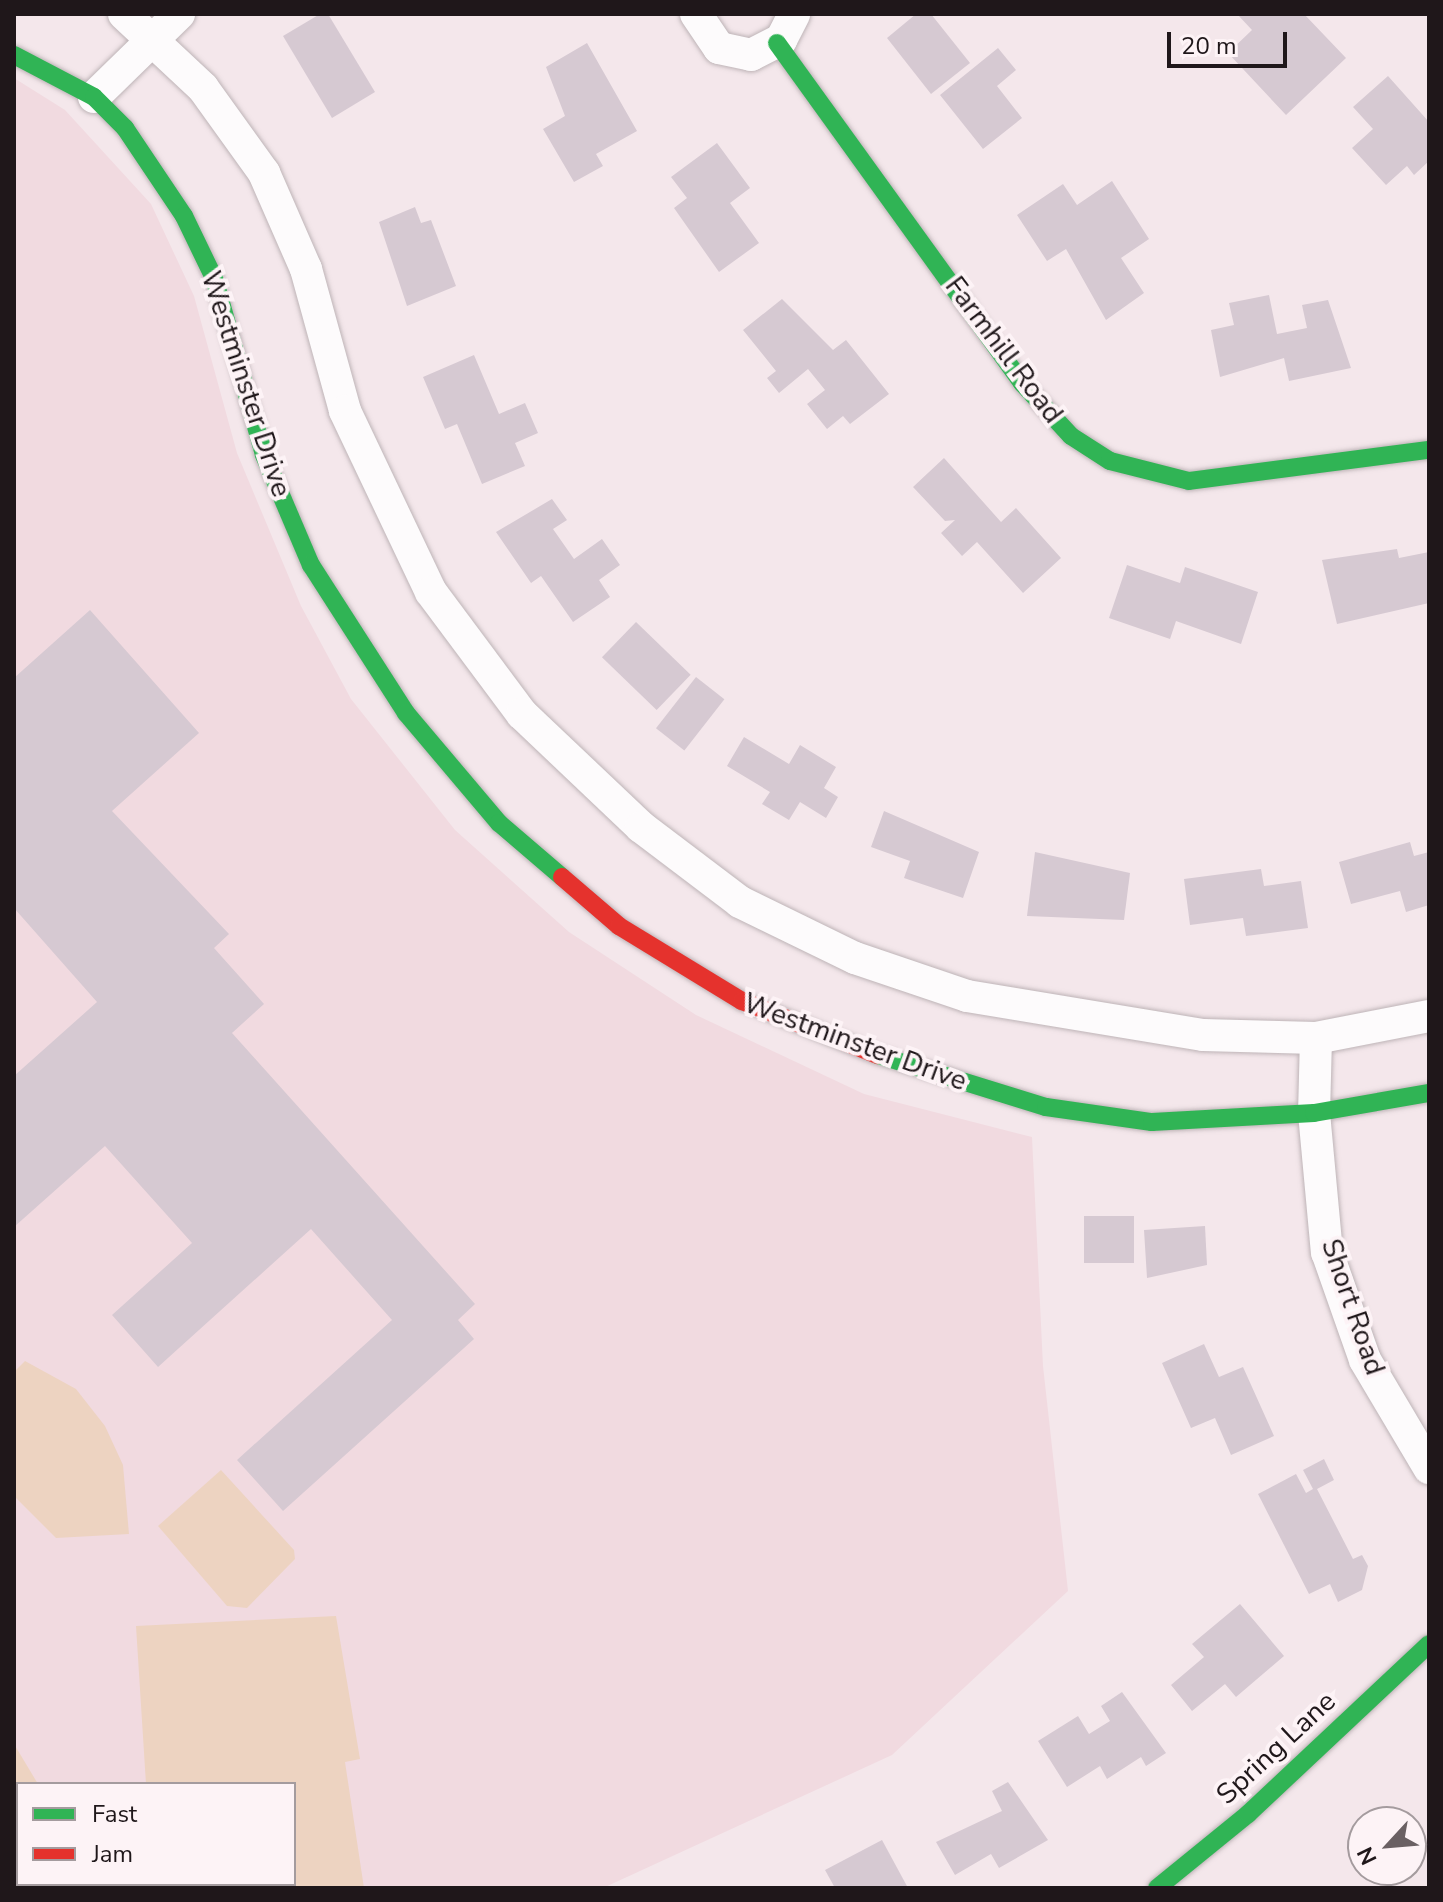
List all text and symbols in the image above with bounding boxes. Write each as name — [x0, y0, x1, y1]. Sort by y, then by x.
scale bar — [1171, 16, 1291, 66]
text: 20 m — [1181, 30, 1237, 62]
street label: Westminster Drive — [194, 267, 298, 501]
street label: Farmhill Road — [938, 270, 1070, 430]
street label: Westminster Drive — [739, 986, 971, 1098]
street label: Short Road — [1314, 1235, 1392, 1379]
street label: Spring Lane — [1210, 1684, 1342, 1812]
legend — [16, 1782, 296, 1886]
text: Fast — [92, 1798, 137, 1830]
north arrow — [1347, 1806, 1427, 1886]
text: Jam — [92, 1838, 133, 1870]
text: N — [1350, 1842, 1384, 1870]

